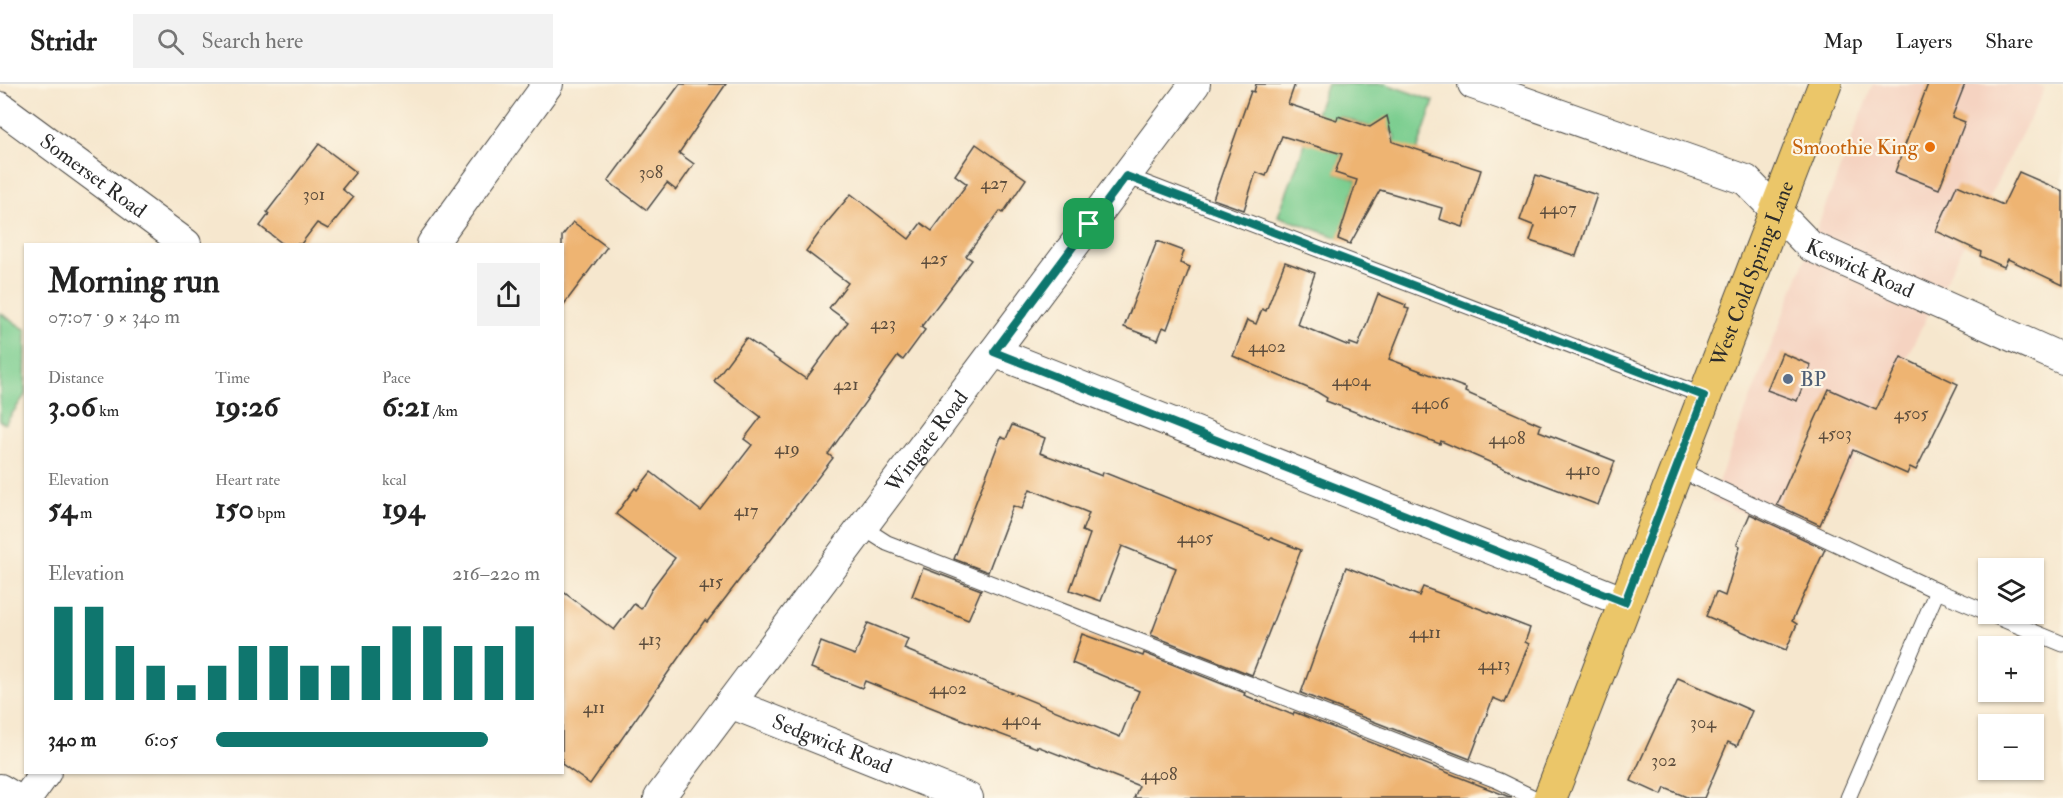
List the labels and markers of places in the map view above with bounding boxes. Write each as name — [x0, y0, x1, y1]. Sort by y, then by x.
place label: Smoothie King — [1792, 134, 1919, 161]
marker: Smoothie King — [1923, 140, 1937, 154]
pin — [1063, 198, 1114, 249]
place label: BP — [1800, 366, 1826, 393]
marker: BP — [1781, 372, 1795, 386]

